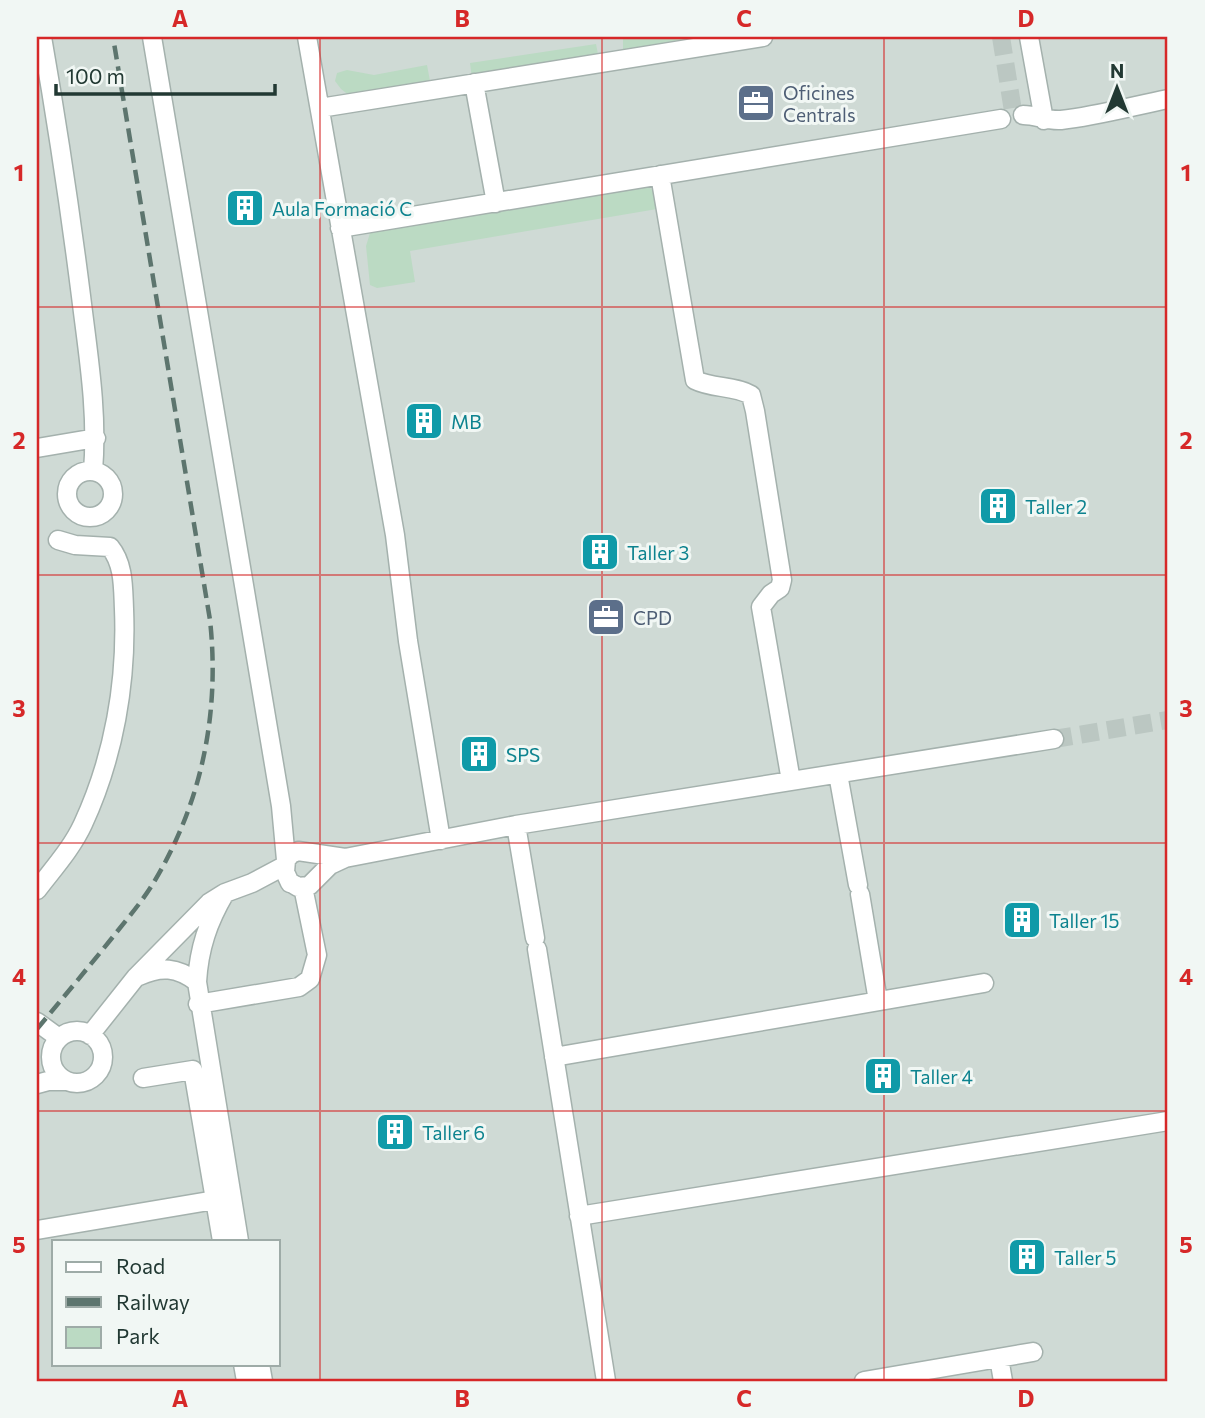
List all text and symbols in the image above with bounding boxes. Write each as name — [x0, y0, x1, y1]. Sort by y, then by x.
text: A — [172, 4, 189, 32]
text: B — [454, 4, 470, 32]
text: C — [736, 4, 752, 32]
text: D — [1018, 4, 1035, 32]
scale bar — [56, 52, 275, 96]
north arrow — [1082, 52, 1152, 122]
text: N — [1110, 59, 1124, 82]
text: 100 m — [66, 63, 125, 88]
place label: Oficines Centrals — [783, 81, 856, 126]
office icon: Oficines Centrals — [735, 82, 777, 124]
text: 1 — [14, 158, 24, 186]
text: 1 — [1181, 158, 1191, 186]
building icon: Aula Formació C — [224, 187, 266, 229]
place label: Aula Formació C — [272, 197, 412, 220]
building icon: MB — [403, 400, 445, 442]
place label: MB — [451, 410, 481, 433]
text: 2 — [12, 426, 26, 454]
text: 2 — [1179, 426, 1193, 454]
building icon: Taller 2 — [977, 485, 1019, 527]
place label: Taller 2 — [1025, 495, 1087, 518]
building icon: Taller 3 — [579, 531, 621, 573]
place label: Taller 3 — [627, 541, 689, 564]
office icon: CPD — [585, 596, 627, 638]
place label: CPD — [633, 606, 672, 629]
text: 3 — [12, 694, 26, 722]
text: 3 — [1179, 694, 1193, 722]
building icon: SPS — [458, 733, 500, 775]
place label: SPS — [506, 743, 540, 766]
building icon: Taller 15 — [1001, 899, 1043, 941]
place label: Taller 15 — [1049, 909, 1119, 932]
text: 4 — [12, 962, 26, 990]
text: 4 — [1179, 962, 1193, 990]
building icon: Taller 4 — [862, 1055, 904, 1097]
place label: Taller 4 — [910, 1065, 973, 1088]
building icon: Taller 6 — [374, 1111, 416, 1153]
place label: Taller 6 — [422, 1121, 485, 1144]
text: 5 — [12, 1230, 26, 1258]
text: 5 — [1179, 1230, 1193, 1258]
building icon: Taller 5 — [1006, 1236, 1048, 1278]
legend — [52, 1240, 280, 1366]
place label: Taller 5 — [1054, 1246, 1116, 1269]
text: Road — [116, 1253, 165, 1278]
text: Railway — [116, 1289, 190, 1314]
text: Park — [116, 1323, 160, 1348]
text: A — [172, 1384, 189, 1412]
text: B — [454, 1384, 470, 1412]
text: C — [736, 1384, 752, 1412]
text: D — [1018, 1384, 1035, 1412]

